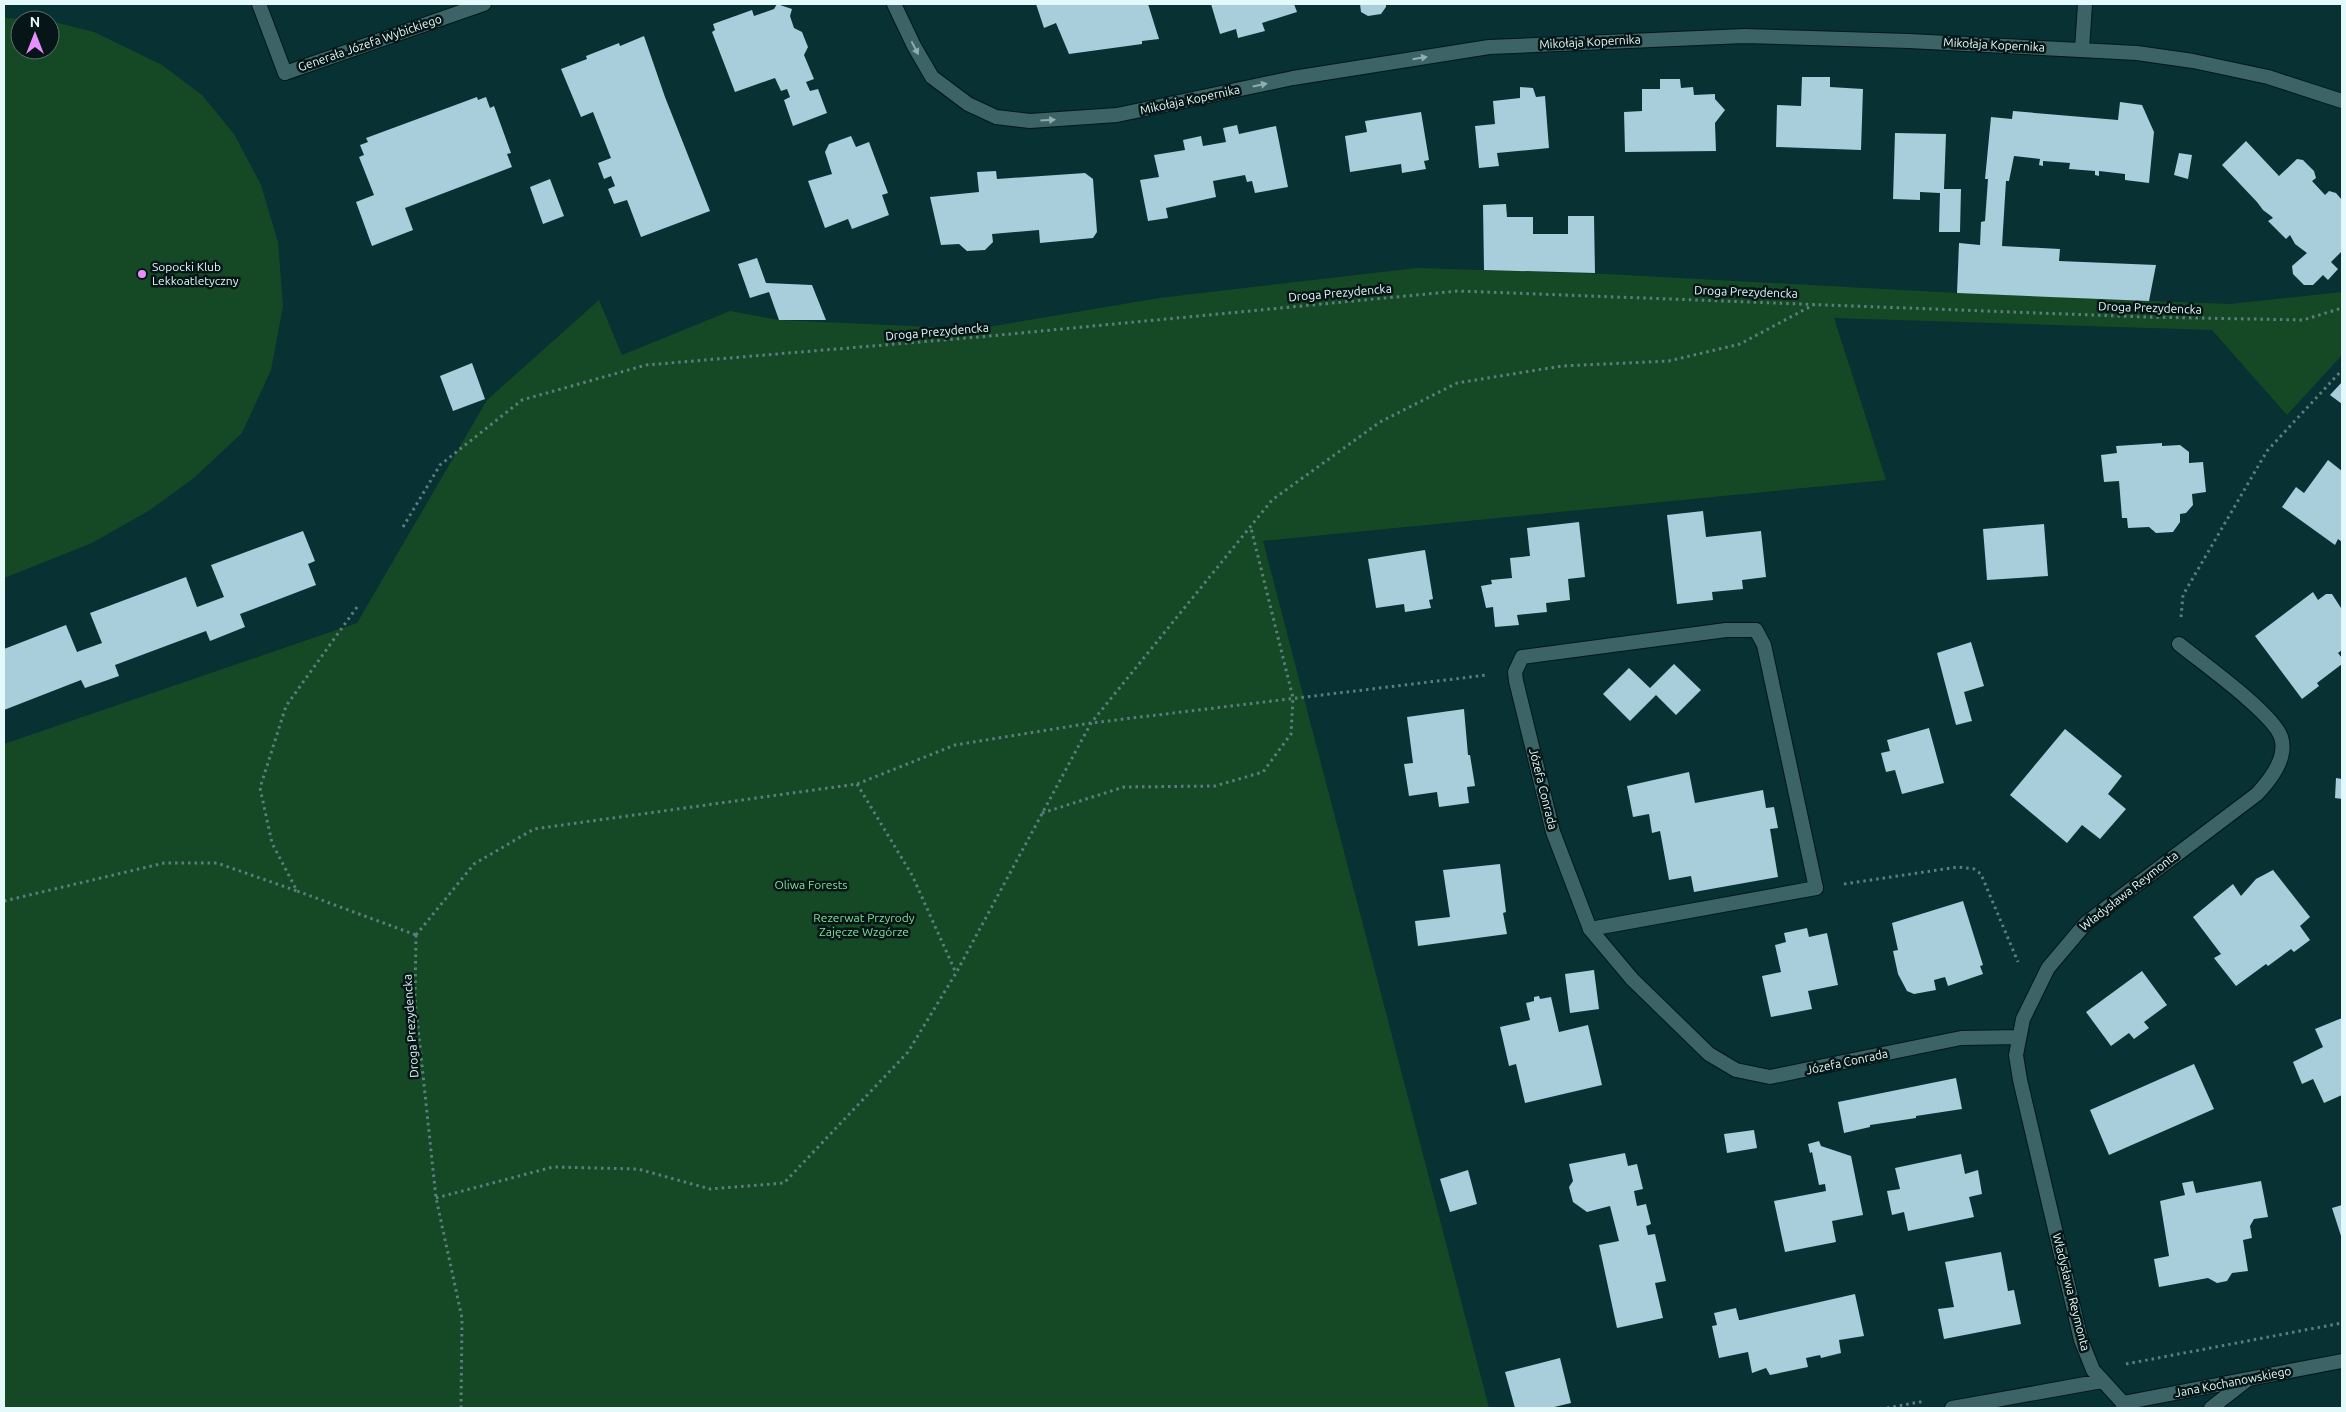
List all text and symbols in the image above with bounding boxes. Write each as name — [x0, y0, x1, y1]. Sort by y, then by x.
north arrow — [10, 10, 60, 60]
street label: Generała Józefa Wybickiego — [296, 12, 443, 73]
text: N — [30, 14, 40, 30]
street label: Mikołaja Kopernika — [1539, 32, 1641, 51]
street label: Mikołaja Kopernika — [1943, 35, 2045, 54]
one-way arrow — [911, 40, 919, 55]
one-way arrow — [1413, 54, 1429, 62]
one-way arrow — [1253, 81, 1268, 89]
street label: Mikołaja Kopernika — [1139, 83, 1241, 116]
one-way arrow — [1041, 115, 1057, 123]
place label: Sopocki Klub Lekkoatletyczny — [152, 260, 239, 287]
marker: Sopocki Klub Lekkoatletyczny — [136, 268, 148, 280]
street label: Droga Prezydencka — [1288, 282, 1392, 303]
street label: Droga Prezydencka — [1694, 283, 1798, 300]
street label: Droga Prezydencka — [2098, 299, 2202, 316]
street label: Droga Prezydencka — [885, 321, 989, 342]
street label: Józefa Conrada — [1527, 747, 1560, 831]
street label: Władysława Reymonta — [2077, 848, 2180, 933]
park label: Oliwa Forests — [774, 878, 848, 891]
park label: Rezerwat Przyrody Zajęcze Wzgórze — [813, 911, 915, 938]
street label: Droga Prezydencka — [400, 974, 421, 1078]
street label: Józefa Conrada — [1805, 1046, 1889, 1077]
street label: Władysława Reymonta — [2051, 1232, 2092, 1352]
street label: Jana Kochanowskiego — [2173, 1364, 2292, 1399]

